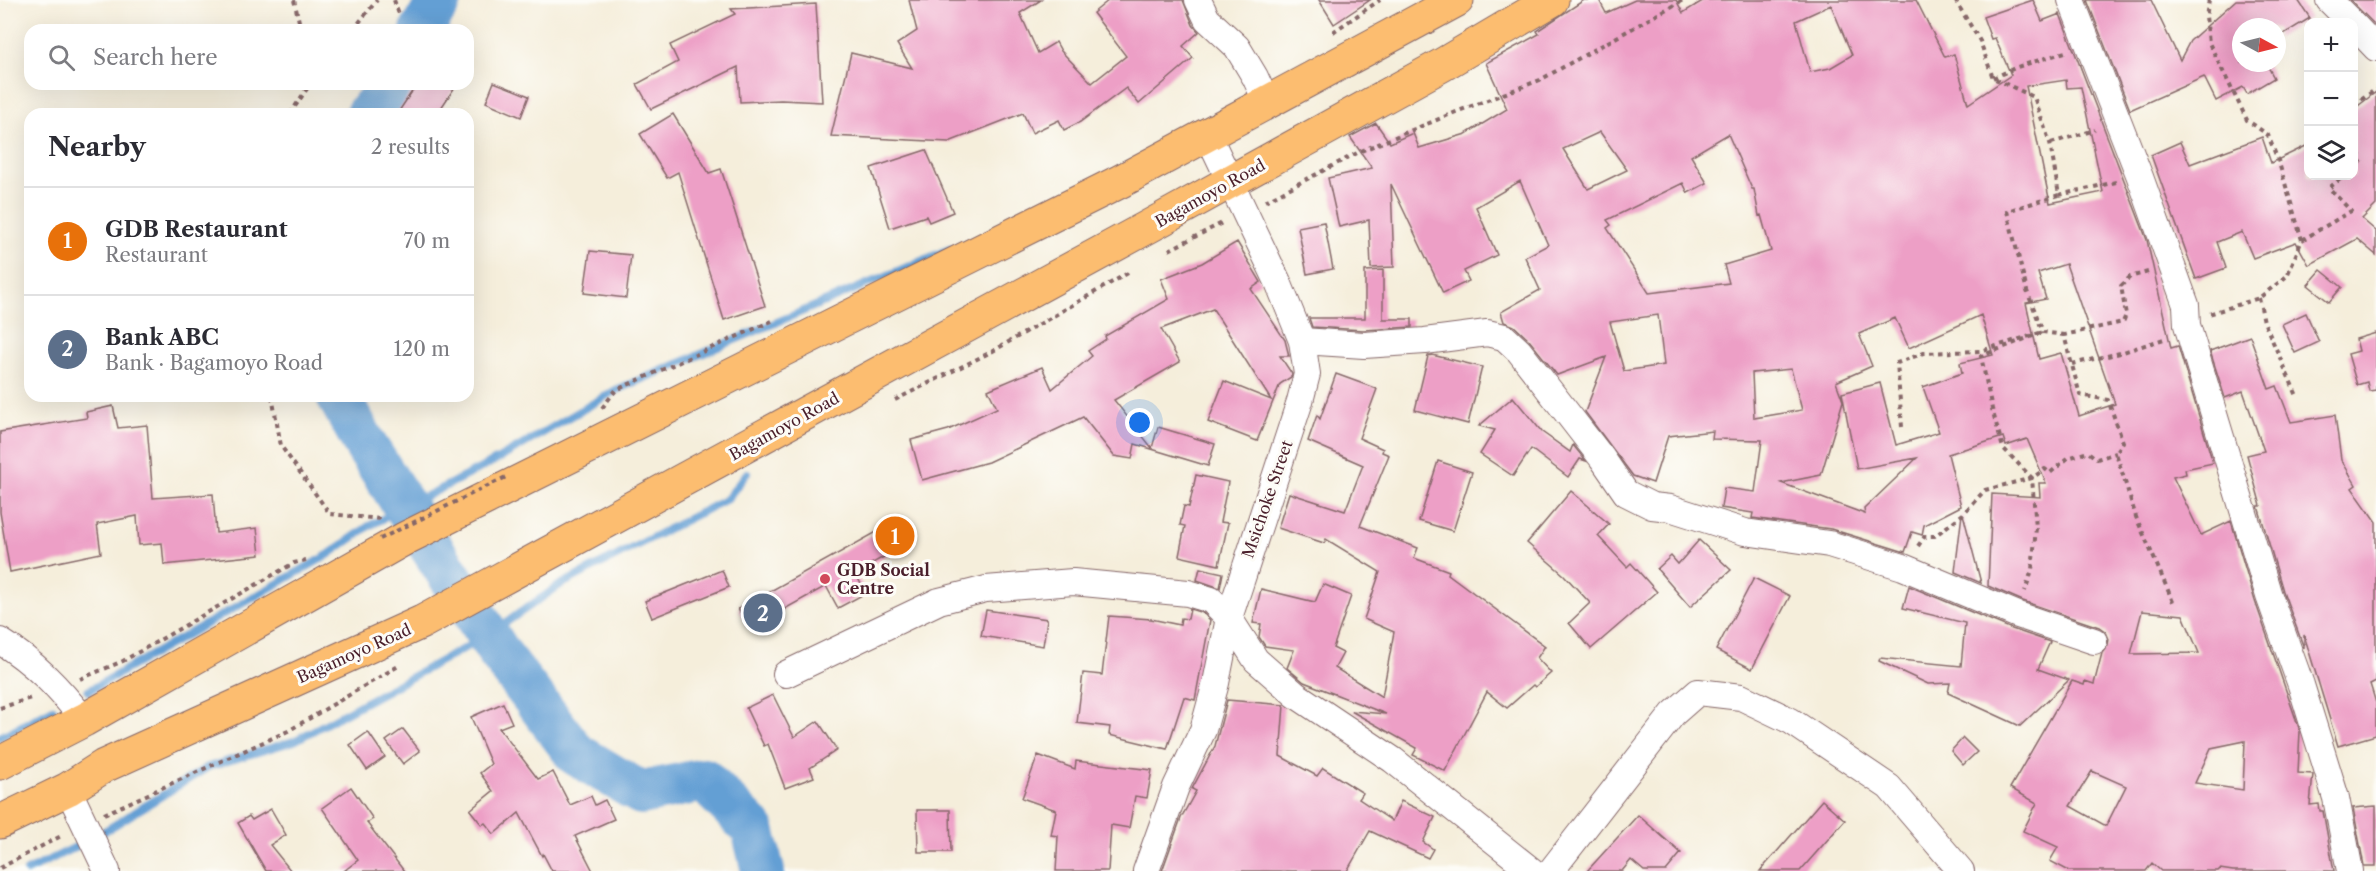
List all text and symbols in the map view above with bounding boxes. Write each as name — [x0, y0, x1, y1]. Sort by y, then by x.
north arrow — [2232, 18, 2286, 72]
map controls — [2304, 18, 2358, 180]
button: + — [2304, 18, 2358, 72]
search box — [24, 24, 474, 90]
icon: search — [45, 41, 78, 74]
text: Search here — [93, 44, 218, 71]
button: − — [2304, 72, 2358, 126]
button: layers — [2304, 126, 2358, 180]
text: Nearby — [48, 131, 146, 163]
text: 2 results — [371, 135, 450, 159]
street label: Bagamoyo Road — [1151, 154, 1269, 232]
text: GDB Restaurant — [105, 216, 288, 243]
text: 1 — [63, 229, 72, 253]
text: 70 m — [404, 229, 450, 253]
text: Restaurant — [105, 243, 208, 267]
text: Bank ABC — [105, 324, 219, 351]
text: 2 — [62, 337, 73, 361]
text: 120 m — [393, 337, 450, 361]
text: Bank · Bagamoyo Road — [105, 351, 323, 375]
street label: Bagamoyo Road — [725, 387, 843, 465]
your location — [1125, 408, 1154, 437]
street label: Msichoke Street — [1237, 437, 1297, 561]
pin: 1 — [876, 514, 914, 558]
place label: GDB Social Centre — [837, 560, 930, 598]
marker: GDB Social Centre — [818, 572, 832, 586]
pin: 2 — [744, 590, 783, 636]
street label: Bagamoyo Road — [294, 619, 414, 687]

